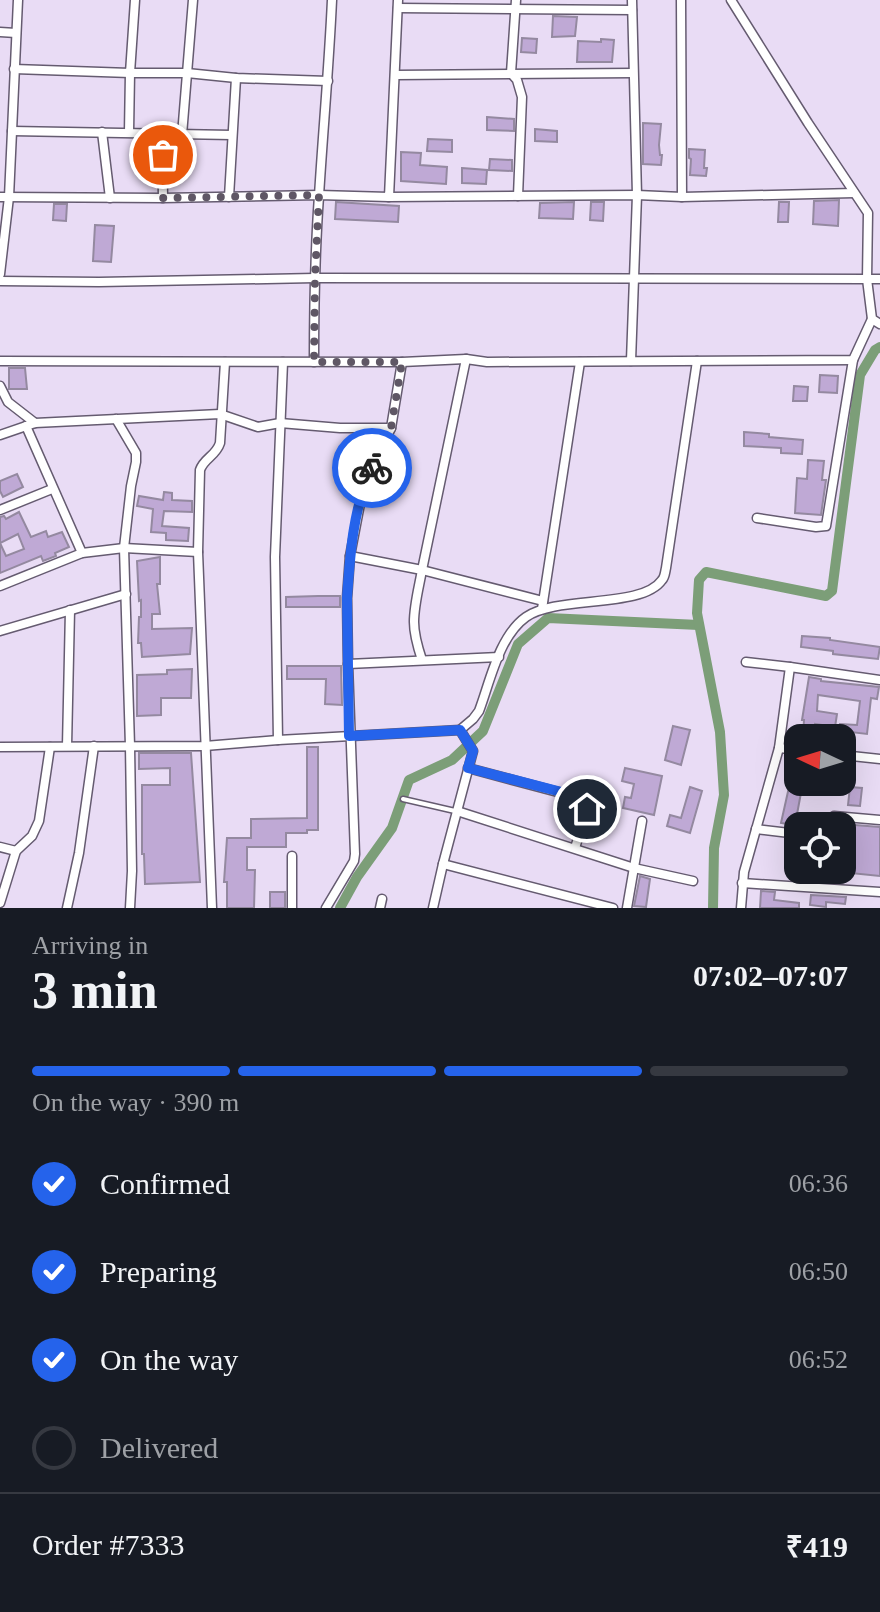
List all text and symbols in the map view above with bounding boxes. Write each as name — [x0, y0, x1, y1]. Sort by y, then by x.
pin — [129, 121, 197, 189]
icon: bag — [141, 133, 185, 177]
courier — [332, 428, 412, 508]
icon: bike — [350, 446, 394, 490]
north arrow — [784, 724, 856, 796]
map controls — [784, 724, 856, 884]
pin — [553, 775, 621, 843]
icon: home — [565, 787, 609, 831]
button: locate — [784, 812, 856, 884]
text: Arriving in — [32, 931, 148, 960]
text: 07:02–07:07 — [693, 959, 848, 992]
text: 3 min — [32, 962, 158, 1019]
text: On the way · 390 m — [32, 1088, 239, 1117]
icon: check — [32, 1162, 76, 1206]
text: Confirmed — [100, 1167, 230, 1200]
text: 06:36 — [789, 1169, 848, 1198]
icon: check — [32, 1250, 76, 1294]
text: Preparing — [100, 1255, 217, 1288]
text: 06:50 — [789, 1257, 848, 1286]
icon: check — [32, 1338, 76, 1382]
text: On the way — [100, 1343, 238, 1376]
text: 06:52 — [789, 1345, 848, 1374]
text: Delivered — [100, 1431, 218, 1464]
text: Order #7333 — [32, 1528, 184, 1561]
text: ₹419 — [786, 1530, 848, 1563]

